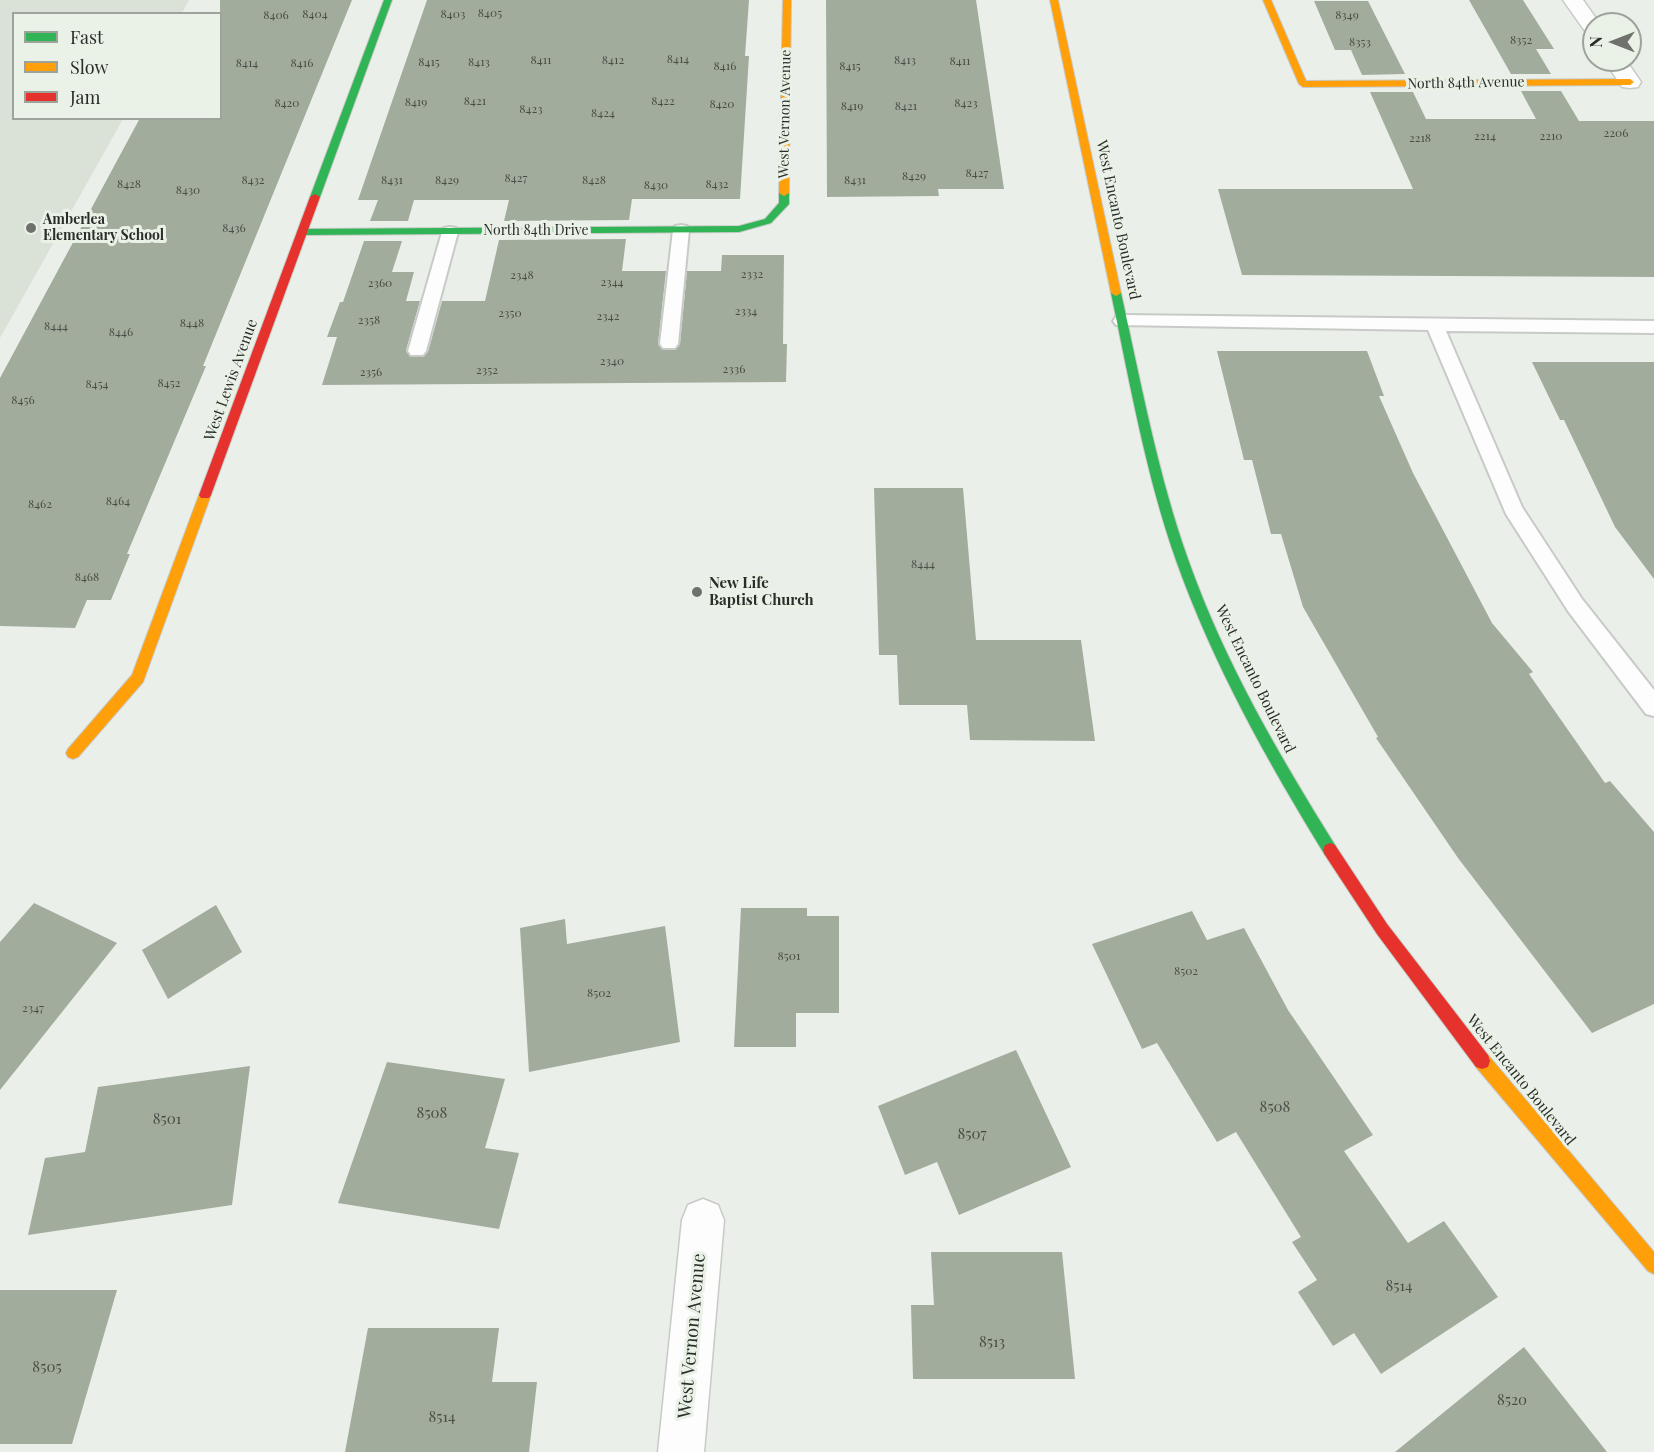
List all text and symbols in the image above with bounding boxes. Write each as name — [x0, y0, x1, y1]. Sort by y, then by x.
house number: 8405 — [478, 6, 502, 20]
house number: 8404 — [302, 7, 328, 21]
house number: 8403 — [441, 7, 465, 21]
house number: 8406 — [263, 8, 289, 22]
house number: 8349 — [1335, 8, 1359, 22]
legend — [12, 12, 222, 120]
north arrow — [1582, 12, 1642, 72]
text: Fast — [70, 25, 103, 49]
house number: 8352 — [1510, 33, 1532, 47]
house number: 8353 — [1349, 35, 1371, 49]
text: N — [1585, 36, 1606, 48]
street label: West Vernon Avenue — [775, 49, 795, 179]
house number: 8414 — [667, 52, 689, 66]
house number: 8411 — [530, 53, 552, 67]
house number: 8412 — [602, 53, 624, 67]
house number: 8413 — [894, 53, 916, 67]
house number: 8411 — [949, 54, 971, 68]
text: Slow — [70, 55, 108, 79]
house number: 8415 — [418, 55, 440, 69]
house number: 8413 — [468, 55, 490, 69]
house number: 8414 — [236, 56, 258, 70]
house number: 8416 — [291, 56, 313, 70]
house number: 8416 — [714, 59, 736, 73]
house number: 8415 — [839, 59, 861, 73]
street label: North 84th Avenue — [1407, 74, 1525, 92]
text: Jam — [70, 85, 100, 109]
house number: 8421 — [464, 94, 486, 108]
house number: 8422 — [651, 94, 675, 108]
house number: 8419 — [405, 95, 427, 109]
house number: 8420 — [274, 96, 300, 110]
house number: 8423 — [954, 96, 978, 110]
house number: 8420 — [709, 97, 735, 111]
house number: 8419 — [841, 99, 863, 113]
house number: 8421 — [895, 99, 917, 113]
house number: 8423 — [519, 102, 543, 116]
house number: 8424 — [591, 106, 615, 120]
house number: 2206 — [1604, 126, 1628, 140]
house number: 2214 — [1474, 129, 1496, 143]
house number: 2210 — [1539, 129, 1563, 143]
house number: 2218 — [1409, 131, 1431, 145]
street label: West Encanto Boulevard — [1092, 139, 1144, 301]
house number: 8427 — [966, 166, 988, 180]
house number: 8429 — [902, 169, 926, 183]
house number: 8427 — [505, 171, 527, 185]
house number: 8432 — [241, 173, 265, 187]
house number: 8431 — [381, 173, 403, 187]
house number: 8429 — [435, 173, 459, 187]
house number: 8428 — [582, 173, 606, 187]
house number: 8431 — [844, 173, 866, 187]
house number: 8428 — [117, 177, 141, 191]
house number: 8432 — [705, 177, 729, 191]
house number: 8430 — [644, 178, 668, 192]
house number: 8430 — [176, 183, 200, 197]
place label: Amberlea Elementary School — [43, 212, 164, 244]
marker: Amberlea Elementary School — [24, 221, 38, 235]
house number: 8436 — [222, 221, 246, 235]
street label: North 84th Drive — [483, 223, 589, 239]
house number: 2332 — [741, 267, 763, 281]
house number: 2348 — [510, 268, 534, 282]
house number: 2344 — [600, 275, 624, 289]
house number: 2360 — [368, 276, 392, 290]
house number: 2334 — [735, 304, 757, 318]
house number: 2350 — [498, 306, 522, 320]
house number: 2342 — [597, 309, 619, 323]
house number: 2358 — [358, 313, 380, 327]
house number: 8448 — [180, 316, 204, 330]
street label: West Lewis Avenue — [201, 317, 261, 443]
house number: 8444 — [44, 319, 68, 333]
house number: 8446 — [109, 325, 133, 339]
house number: 2340 — [600, 354, 624, 368]
house number: 2336 — [723, 362, 745, 376]
house number: 2352 — [476, 363, 498, 377]
house number: 2356 — [360, 365, 382, 379]
house number: 8452 — [158, 376, 180, 390]
house number: 8454 — [85, 377, 109, 391]
house number: 8456 — [11, 393, 35, 407]
house number: 8464 — [106, 494, 130, 508]
house number: 8462 — [28, 497, 52, 511]
house number: 8444 — [911, 557, 935, 571]
house number: 8468 — [75, 570, 99, 584]
place label: New Life Baptist Church — [709, 574, 814, 609]
marker: New Life Baptist Church — [690, 585, 704, 599]
street label: West Encanto Boulevard — [1211, 602, 1299, 756]
house number: 8501 — [778, 949, 800, 963]
house number: 8502 — [1174, 964, 1198, 978]
house number: 8502 — [587, 986, 611, 1000]
house number: 2347 — [22, 1001, 44, 1015]
street label: West Encanto Boulevard — [1463, 1011, 1579, 1149]
house number: 8508 — [1260, 1098, 1290, 1116]
house number: 8508 — [417, 1104, 447, 1122]
house number: 8501 — [153, 1110, 181, 1128]
house number: 8507 — [957, 1125, 987, 1143]
street label: West Vernon Avenue — [674, 1253, 710, 1419]
house number: 8514 — [1386, 1277, 1412, 1295]
house number: 8513 — [979, 1333, 1005, 1351]
house number: 8505 — [32, 1358, 62, 1376]
house number: 8520 — [1497, 1391, 1527, 1409]
house number: 8514 — [429, 1408, 455, 1426]

